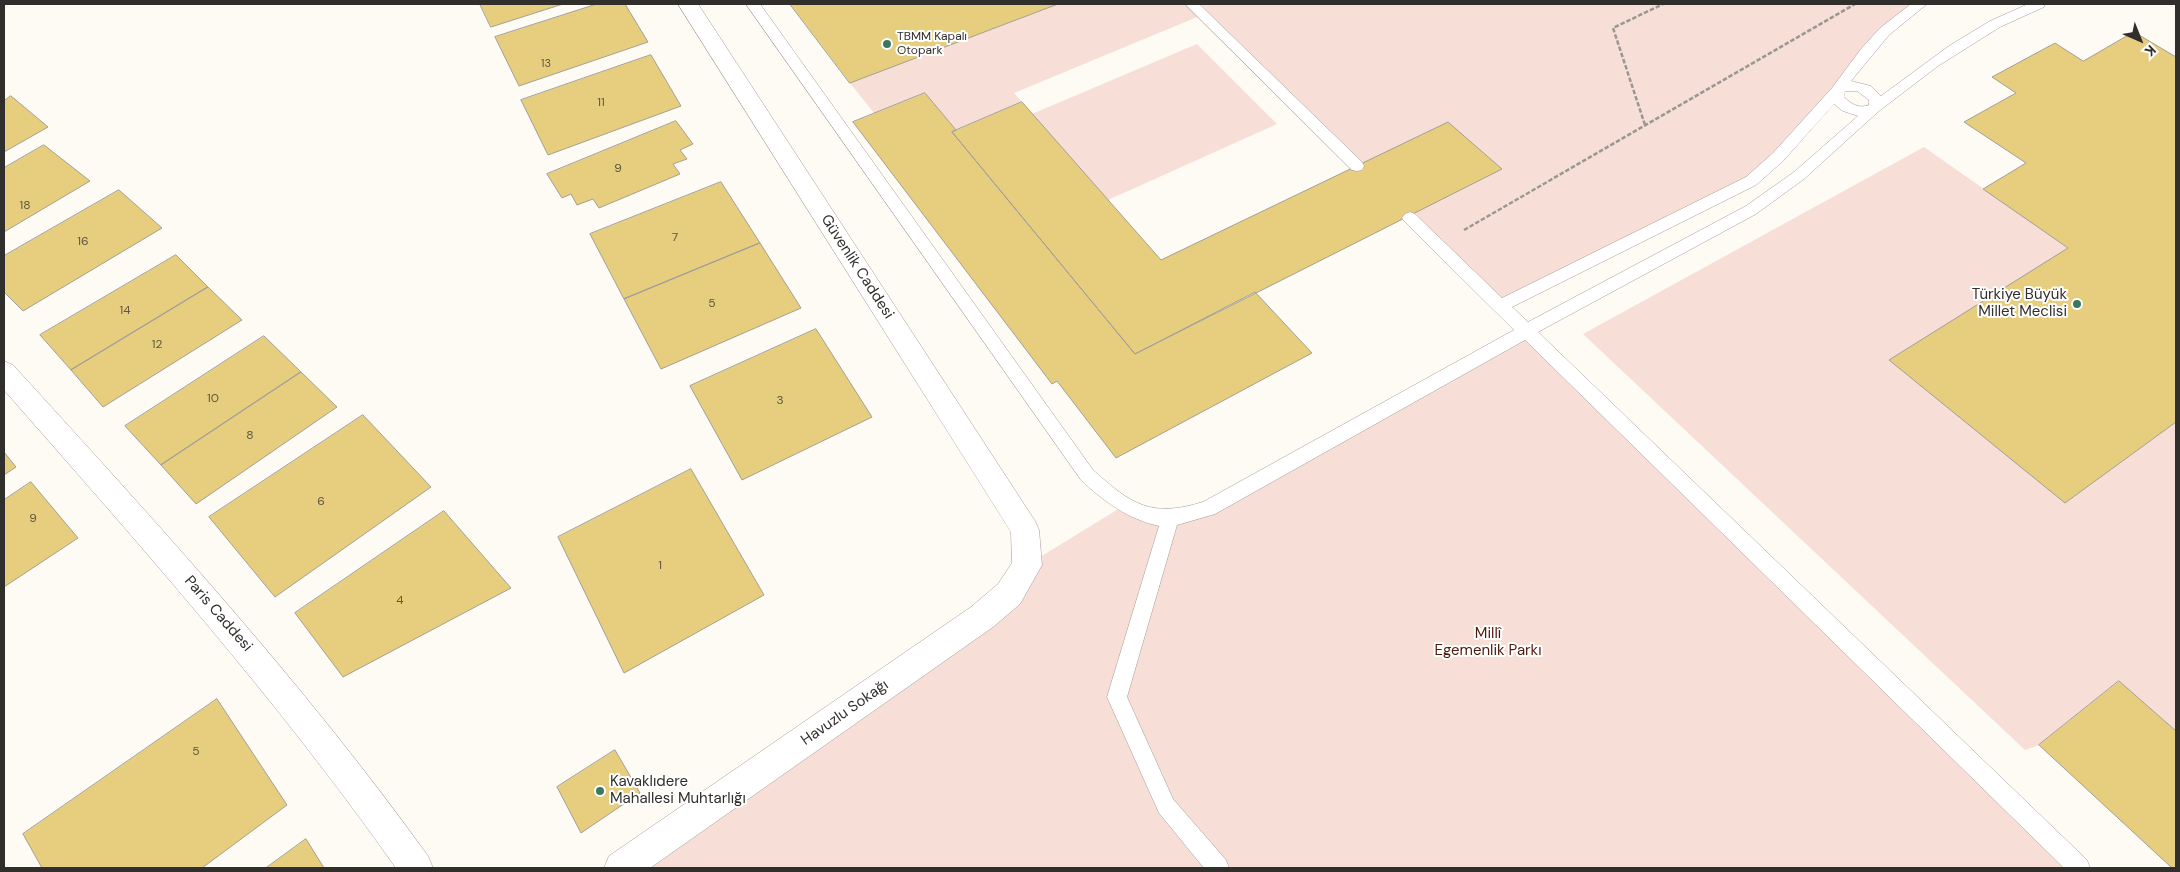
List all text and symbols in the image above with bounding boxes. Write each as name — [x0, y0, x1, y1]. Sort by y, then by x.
north arrow — [2115, 15, 2165, 65]
place label: TBMM Kapalı Otopark — [897, 30, 967, 58]
marker: TBMM Kapalı Otopark — [881, 38, 893, 50]
text: K — [2141, 41, 2160, 60]
house number: 13 — [541, 57, 551, 71]
house number: 11 — [597, 96, 605, 110]
house number: 9 — [614, 162, 622, 176]
house number: 18 — [19, 199, 31, 213]
street label: Güvenlik Caddesi — [817, 212, 897, 322]
house number: 7 — [672, 231, 678, 245]
house number: 16 — [77, 235, 89, 249]
place label: Türkiye Büyük Millet Meclisi — [1972, 286, 2067, 321]
house number: 5 — [708, 297, 716, 311]
marker: Türkiye Büyük Millet Meclisi — [2071, 298, 2083, 310]
house number: 14 — [119, 304, 131, 318]
house number: 12 — [152, 338, 162, 352]
house number: 10 — [207, 392, 219, 406]
house number: 3 — [776, 394, 784, 408]
house number: 8 — [246, 429, 254, 443]
house number: 6 — [317, 495, 325, 509]
house number: 9 — [29, 512, 37, 526]
house number: 1 — [658, 559, 662, 573]
street label: Paris Caddesi — [180, 572, 256, 656]
house number: 4 — [396, 594, 404, 608]
park label: Millî Egemenlik Parkı — [1434, 625, 1542, 660]
street label: Havuzlu Sokağı — [798, 676, 892, 750]
house number: 5 — [192, 745, 200, 759]
place label: Kavaklıdere Mahallesi Muhtarlığı — [610, 773, 746, 808]
marker: Kavaklıdere Mahallesi Muhtarlığı — [594, 785, 606, 797]

